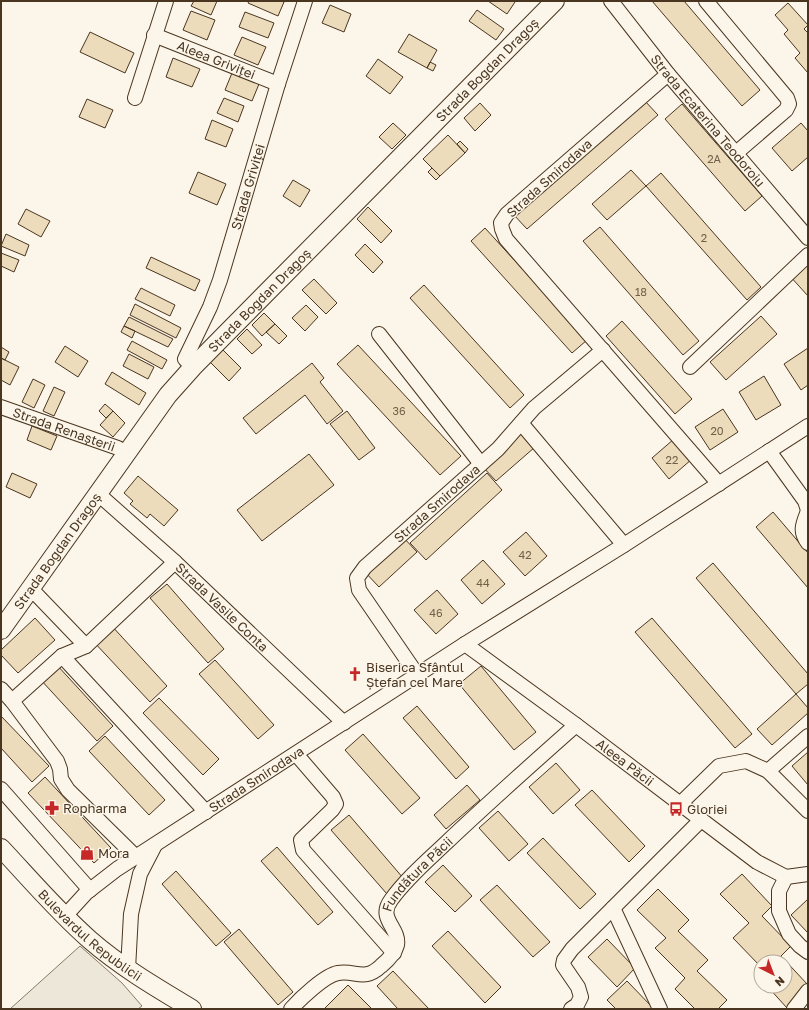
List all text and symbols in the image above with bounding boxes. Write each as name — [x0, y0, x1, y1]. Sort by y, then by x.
street label: Strada Bogdan Dragoș — [432, 14, 542, 125]
street label: Aleea Griviței — [175, 37, 258, 82]
street label: Strada Ecaterina Teodoroiu — [648, 51, 769, 190]
street label: Strada Smirodava — [503, 135, 595, 221]
street label: Strada Griviței — [227, 142, 268, 232]
house number: 2A — [707, 152, 722, 165]
house number: 2 — [701, 231, 707, 244]
street label: Strada Bogdan Dragoș — [204, 245, 314, 355]
house number: 18 — [635, 285, 647, 298]
street label: Strada Renașterii — [11, 404, 118, 454]
house number: 36 — [392, 404, 406, 417]
house number: 20 — [710, 424, 724, 437]
house number: 22 — [666, 453, 678, 466]
street label: Strada Smirodava — [390, 461, 483, 546]
street label: Strada Bogdan Dragoș — [10, 489, 104, 612]
house number: 42 — [518, 548, 532, 561]
street label: Strada Vasile Conta — [172, 559, 272, 655]
house number: 44 — [476, 576, 490, 589]
house number: 46 — [429, 606, 443, 619]
place label: Biserica Sfântul Ștefan cel Mare — [366, 659, 464, 690]
church icon: Biserica Sfântul Ștefan cel Mare — [347, 666, 363, 682]
street label: Aleea Păcii — [593, 735, 657, 789]
street label: Strada Smirodava — [206, 743, 306, 816]
pharmacy icon: Ropharma — [44, 800, 60, 816]
place label: Ropharma — [63, 800, 127, 816]
bus stop icon: Gloriei — [668, 801, 684, 817]
place label: Gloriei — [687, 801, 728, 817]
street label: Fundătura Păcii — [378, 833, 456, 913]
shop icon: Mora — [79, 845, 95, 861]
place label: Mora — [98, 845, 129, 861]
street label: Bulevardul Republicii — [35, 886, 145, 984]
north arrow — [753, 954, 793, 994]
text: N — [773, 974, 787, 989]

